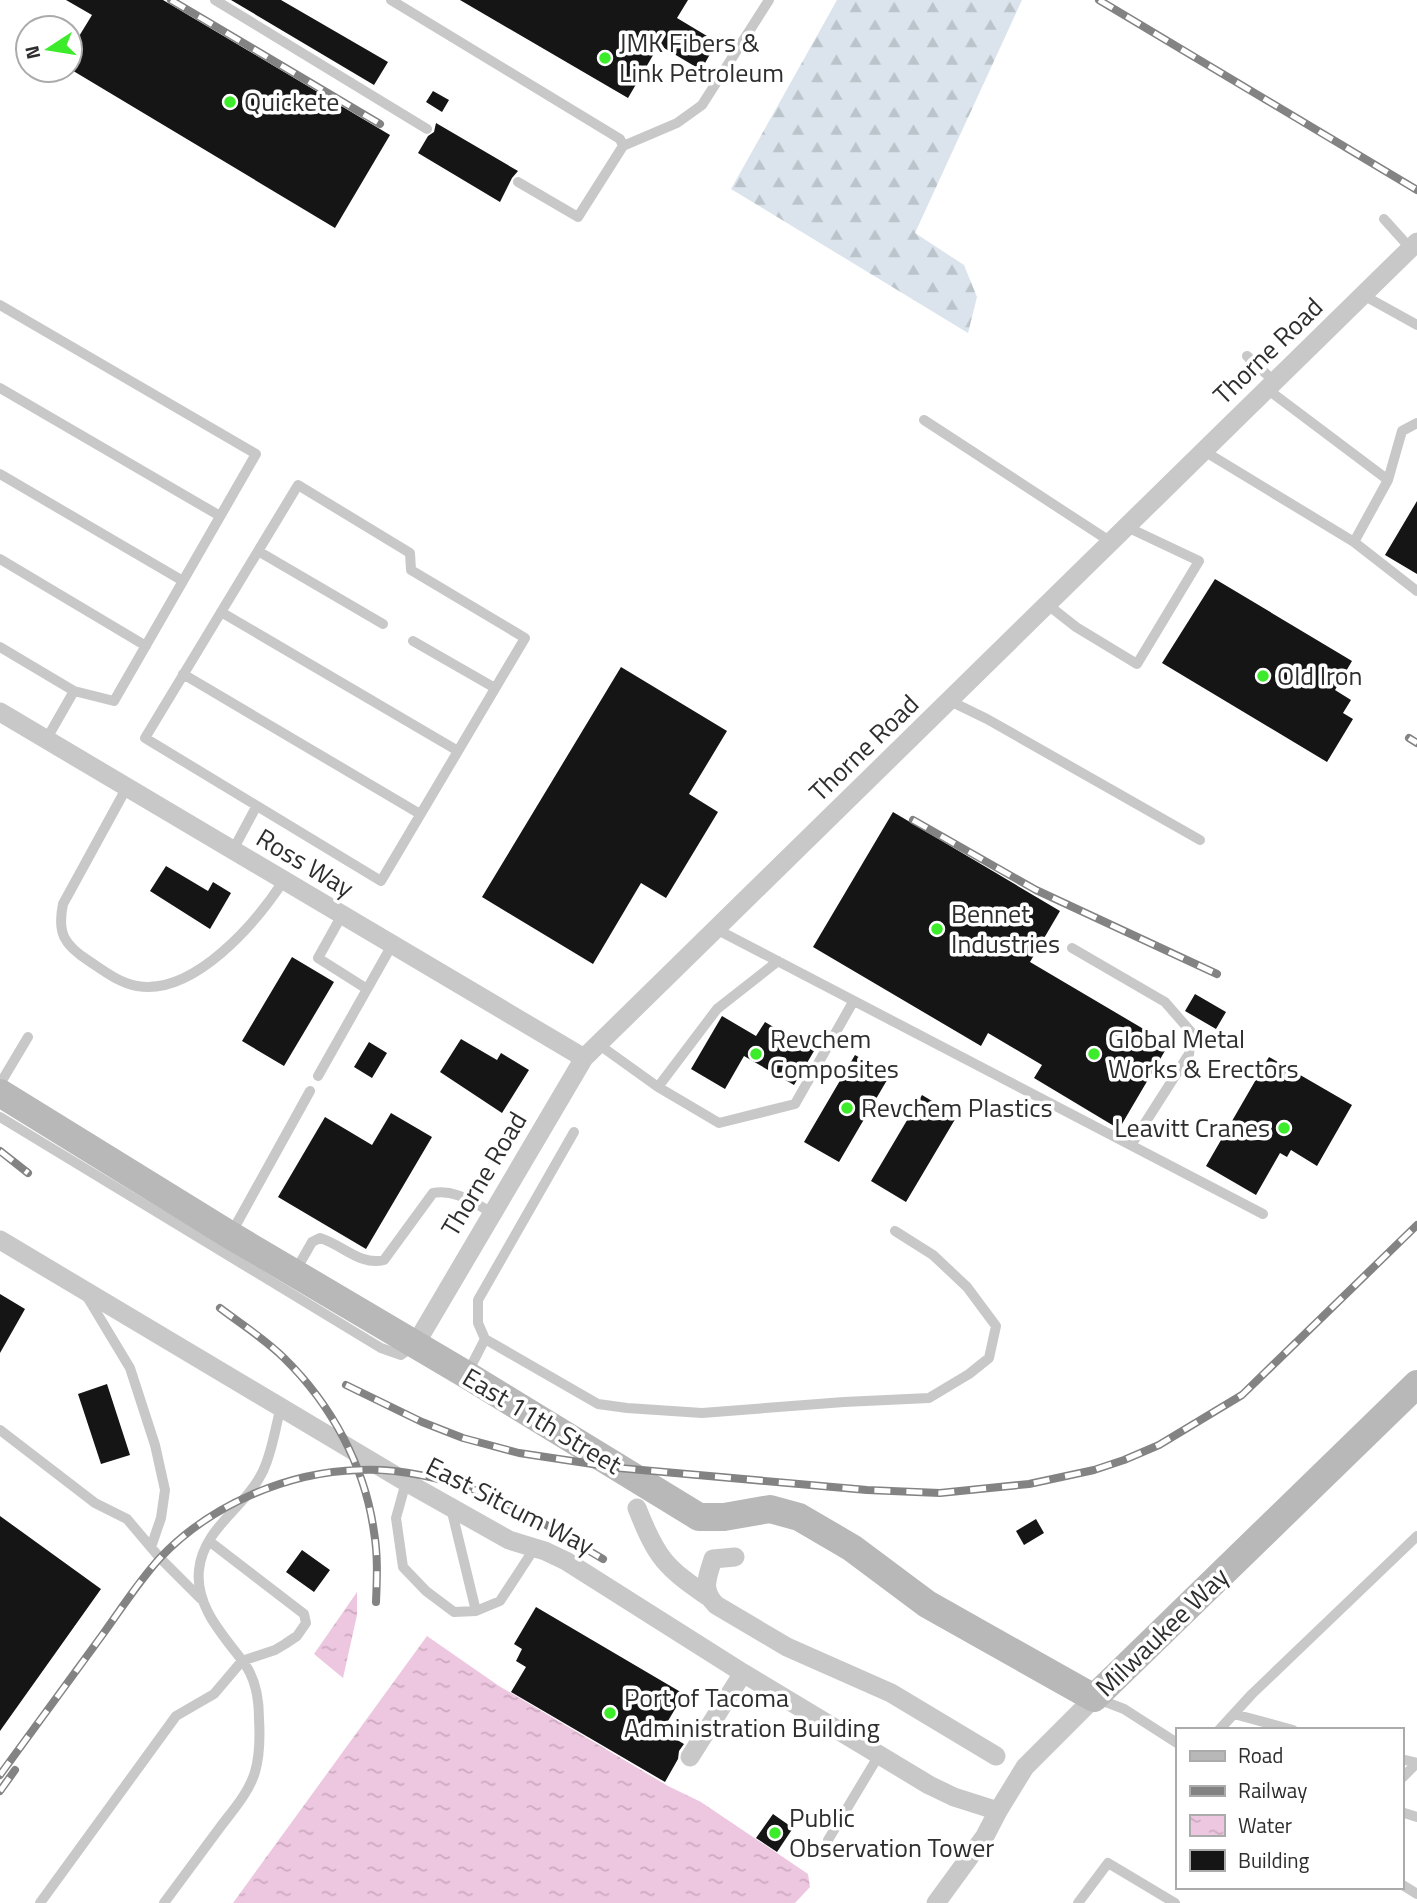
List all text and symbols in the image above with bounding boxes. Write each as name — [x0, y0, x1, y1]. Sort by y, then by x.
north arrow — [14, 14, 84, 84]
place label: JMK Fibers & Link Petroleum — [619, 23, 784, 92]
text: N — [16, 43, 47, 62]
marker: JMK Fibers & Link Petroleum — [597, 50, 613, 66]
place label: Quickete — [244, 82, 339, 121]
marker: Quickete — [222, 94, 238, 110]
street label: Thorne Road — [1204, 288, 1331, 413]
place label: Old Iron — [1277, 656, 1362, 695]
marker: Old Iron — [1255, 668, 1271, 684]
street label: Thorne Road — [800, 685, 927, 810]
street label: Ross Way — [249, 818, 361, 907]
place label: Bennet Industries — [951, 894, 1060, 963]
marker: Bennet Industries — [929, 921, 945, 937]
place label: Revchem Composites — [770, 1019, 899, 1088]
place label: Global Metal Works & Erectors — [1108, 1019, 1299, 1088]
marker: Revchem Composites — [748, 1046, 764, 1062]
marker: Global Metal Works & Erectors — [1086, 1046, 1102, 1062]
place label: Revchem Plastics — [861, 1088, 1053, 1127]
marker: Revchem Plastics — [839, 1100, 855, 1116]
street label: Thorne Road — [431, 1104, 536, 1244]
place label: Leavitt Cranes — [1114, 1108, 1270, 1147]
marker: Leavitt Cranes — [1276, 1120, 1292, 1136]
street label: East 11th Street — [455, 1358, 629, 1483]
street label: East Sitcum Way — [419, 1446, 601, 1565]
street label: Milwaukee Way — [1086, 1558, 1237, 1706]
place label: Port of Tacoma Administration Building — [624, 1678, 880, 1747]
marker: Port of Tacoma Administration Building — [602, 1705, 618, 1721]
legend — [1176, 1728, 1403, 1889]
text: Road — [1238, 1739, 1283, 1771]
text: Railway — [1238, 1774, 1307, 1806]
place label: Public Observation Tower — [789, 1798, 994, 1867]
text: Water — [1238, 1809, 1292, 1841]
marker: Public Observation Tower — [767, 1825, 783, 1841]
text: Building — [1238, 1844, 1310, 1876]

